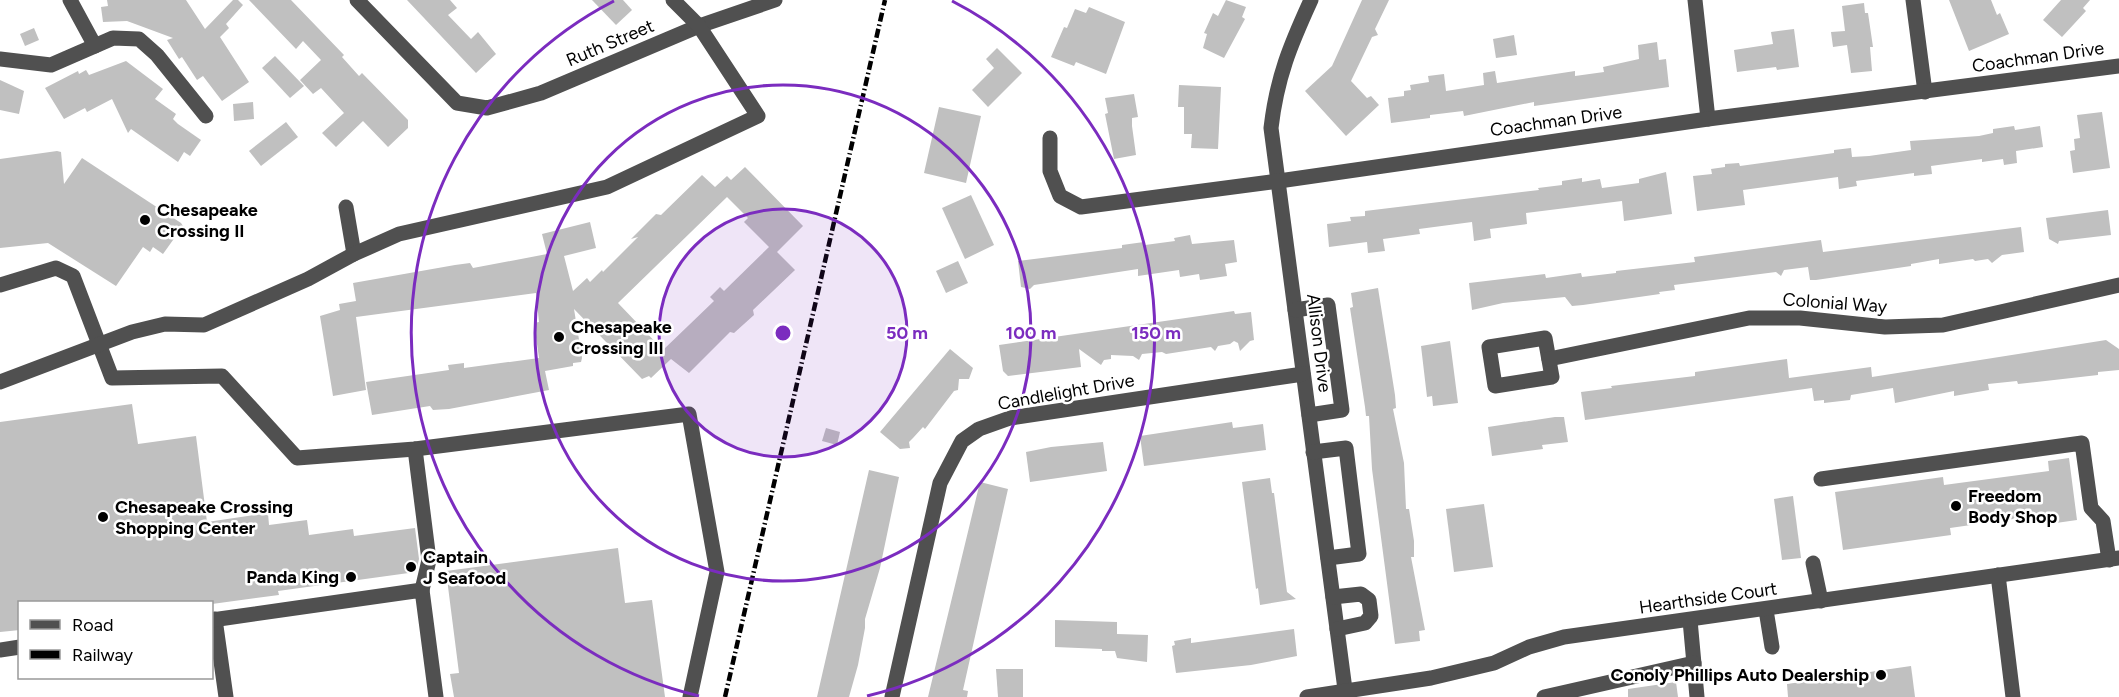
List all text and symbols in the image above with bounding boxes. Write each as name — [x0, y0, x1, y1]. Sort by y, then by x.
street label: Ruth Street — [563, 15, 657, 71]
street label: Coachman Drive — [1971, 37, 2106, 77]
street label: Coachman Drive — [1489, 101, 1624, 141]
place label: Chesapeake Crossing II — [157, 199, 258, 242]
marker: Chesapeake Crossing II — [138, 213, 152, 227]
street label: Colonial Way — [1782, 288, 1889, 318]
street label: Allison Drive — [1302, 292, 1336, 394]
place label: Chesapeake Crossing III — [571, 316, 672, 359]
text: 50 m — [886, 322, 928, 344]
text: 100 m — [1006, 322, 1056, 344]
text: 150 m — [1131, 322, 1181, 344]
centre of rings — [773, 323, 793, 343]
marker: Chesapeake Crossing III — [552, 330, 566, 344]
street label: Candlelight Drive — [996, 369, 1136, 415]
place label: Freedom Body Shop — [1968, 485, 2057, 528]
place label: Chesapeake Crossing Shopping Center — [115, 496, 293, 539]
marker: Freedom Body Shop — [1949, 499, 1963, 513]
marker: Chesapeake Crossing Shopping Center — [96, 510, 110, 524]
place label: Captain J Seafood — [423, 546, 506, 589]
marker: Captain J Seafood — [404, 560, 418, 574]
place label: Panda King — [246, 566, 339, 588]
marker: Panda King — [344, 570, 358, 584]
street label: Hearthside Court — [1638, 577, 1779, 619]
legend — [18, 601, 213, 679]
text: Road — [72, 614, 113, 636]
text: Railway — [72, 644, 134, 666]
place label: Conoly Phillips Auto Dealership — [1610, 664, 1869, 686]
marker: Conoly Phillips Auto Dealership — [1874, 668, 1888, 682]

